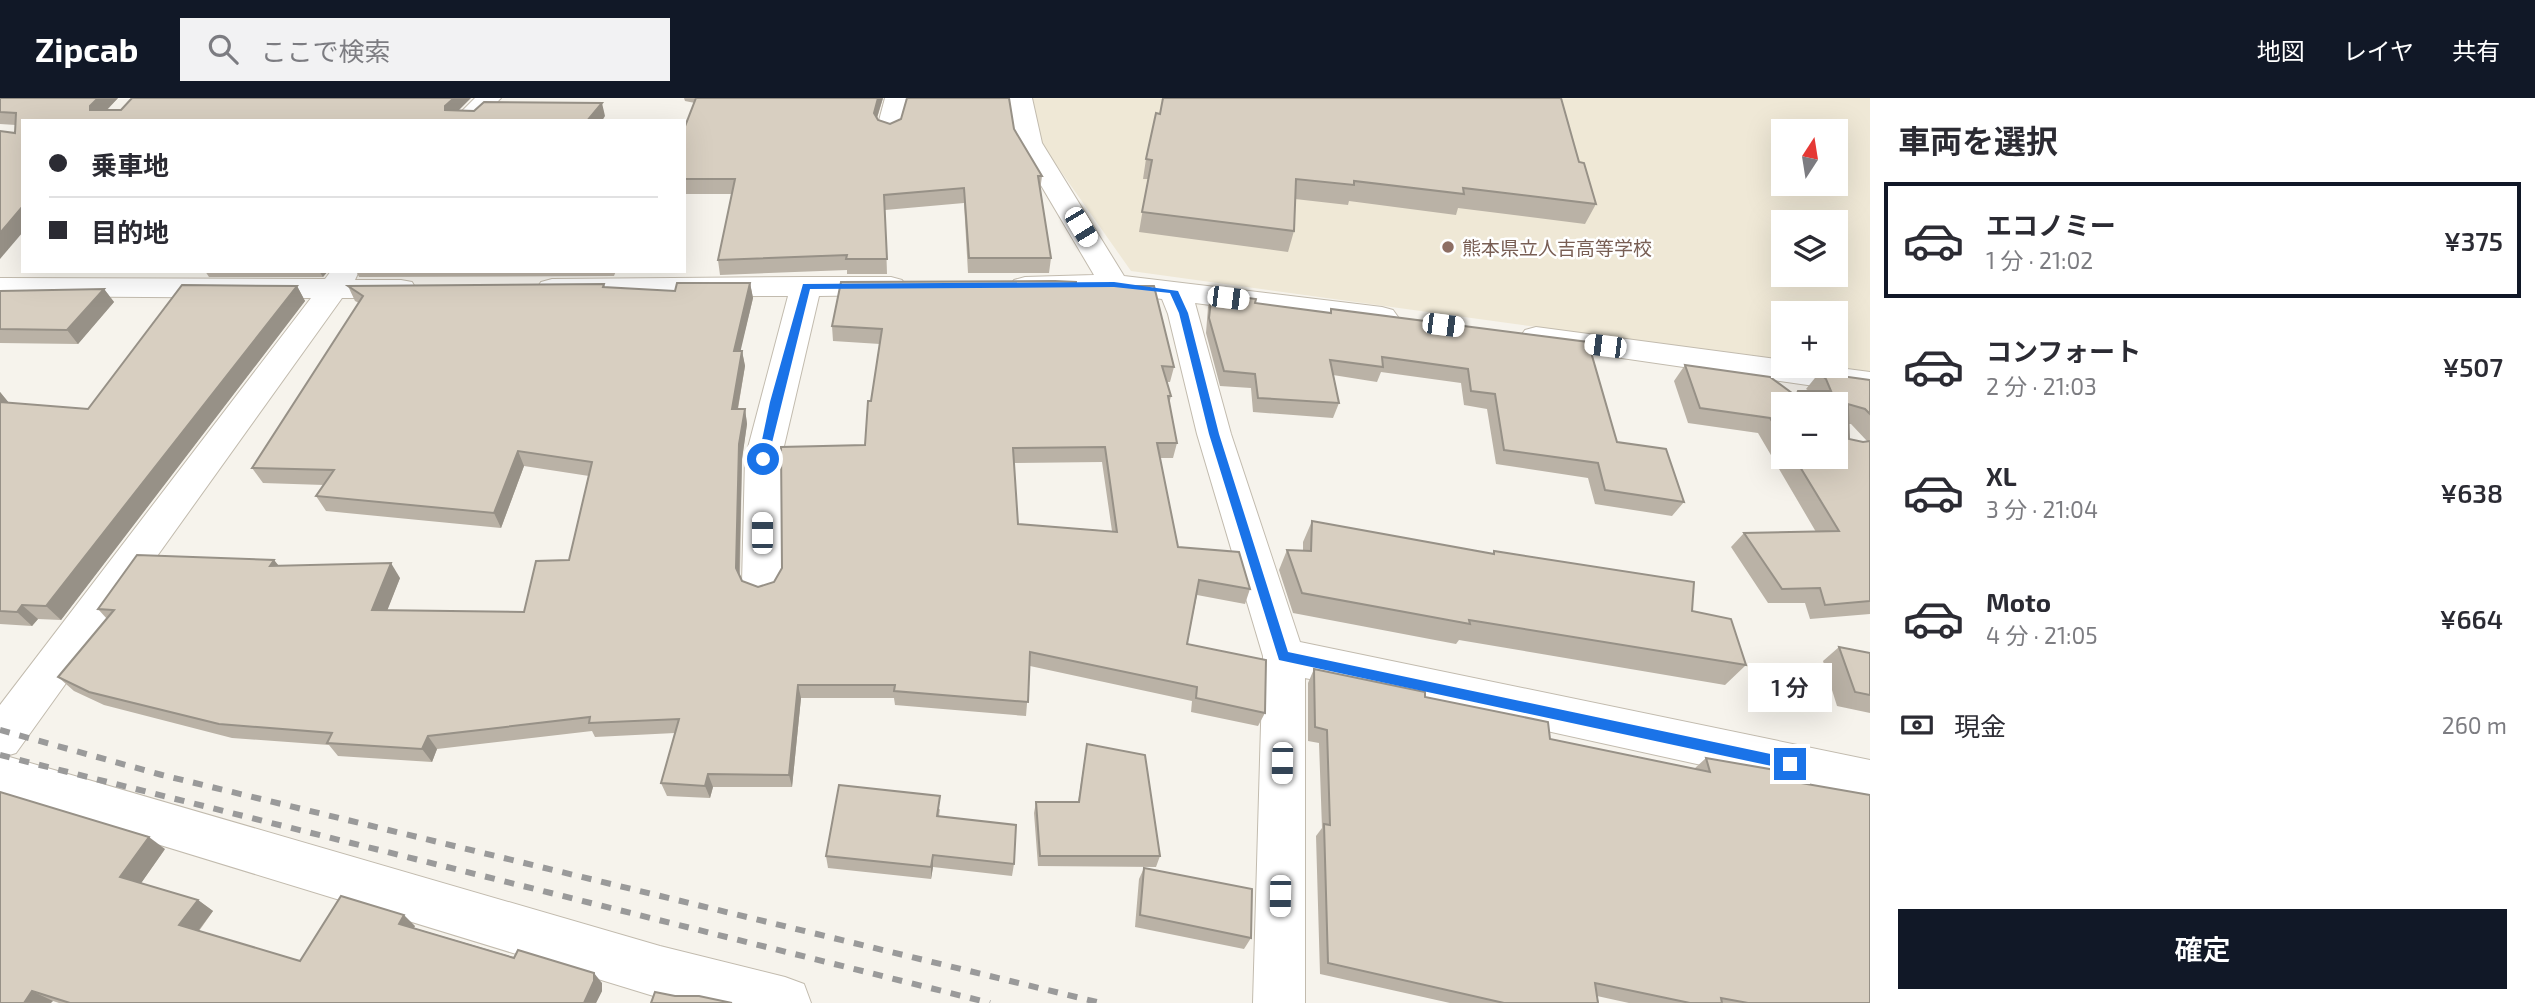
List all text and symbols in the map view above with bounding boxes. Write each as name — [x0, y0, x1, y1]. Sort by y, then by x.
search box — [180, 18, 670, 81]
text: Zipcab — [35, 29, 138, 69]
icon: search — [204, 30, 242, 68]
text: ここで検索 — [260, 35, 390, 66]
text: 地図 — [2257, 36, 2305, 65]
text: レイヤ — [2343, 36, 2414, 65]
text: 共有 — [2452, 36, 2500, 65]
north arrow — [1771, 119, 1848, 196]
map controls — [1771, 119, 1848, 469]
text: 車両を選択 — [1898, 121, 2058, 159]
text: 乗車地 — [91, 149, 169, 180]
car — [1062, 204, 1101, 250]
icon: car — [1902, 209, 1965, 272]
text: エコノミー — [1986, 209, 2116, 240]
button: layers — [1771, 210, 1848, 287]
text: 目的地 — [91, 216, 169, 247]
text: ¥375 — [2444, 225, 2503, 256]
place label: 熊本県立人吉高等学校 — [1462, 236, 1652, 259]
marker: 熊本県立人吉高等学校 — [1440, 239, 1456, 255]
text: 1 分 · 21:02 — [1986, 246, 2093, 274]
car — [1206, 285, 1251, 311]
button: + — [1771, 301, 1848, 378]
car — [1421, 312, 1466, 338]
car — [1583, 333, 1628, 359]
icon: car — [1902, 335, 1965, 398]
text: コンフォート — [1986, 335, 2141, 366]
text: ¥507 — [2442, 351, 2503, 382]
text: 2 分 · 21:03 — [1986, 372, 2097, 400]
button: − — [1771, 392, 1848, 469]
route start — [747, 443, 779, 475]
text: XL — [1986, 460, 2017, 491]
icon: car — [1902, 461, 1965, 524]
text: ¥638 — [2440, 477, 2503, 508]
text: 3 分 · 21:04 — [1986, 495, 2098, 523]
car — [752, 512, 773, 554]
text: Moto — [1986, 586, 2051, 617]
icon: car — [1902, 587, 1965, 650]
text: ¥664 — [2440, 603, 2503, 634]
text: 4 分 · 21:05 — [1986, 621, 2098, 649]
callout: 1 分 — [1748, 662, 1832, 712]
text: 1 分 — [1771, 673, 1809, 701]
icon: cash — [1898, 706, 1936, 744]
text: 現金 — [1954, 710, 2006, 741]
text: 260 m — [2442, 711, 2507, 739]
car — [1272, 742, 1293, 784]
route end — [1774, 748, 1806, 780]
car — [1270, 875, 1291, 917]
button: 確定 — [1898, 909, 2507, 989]

